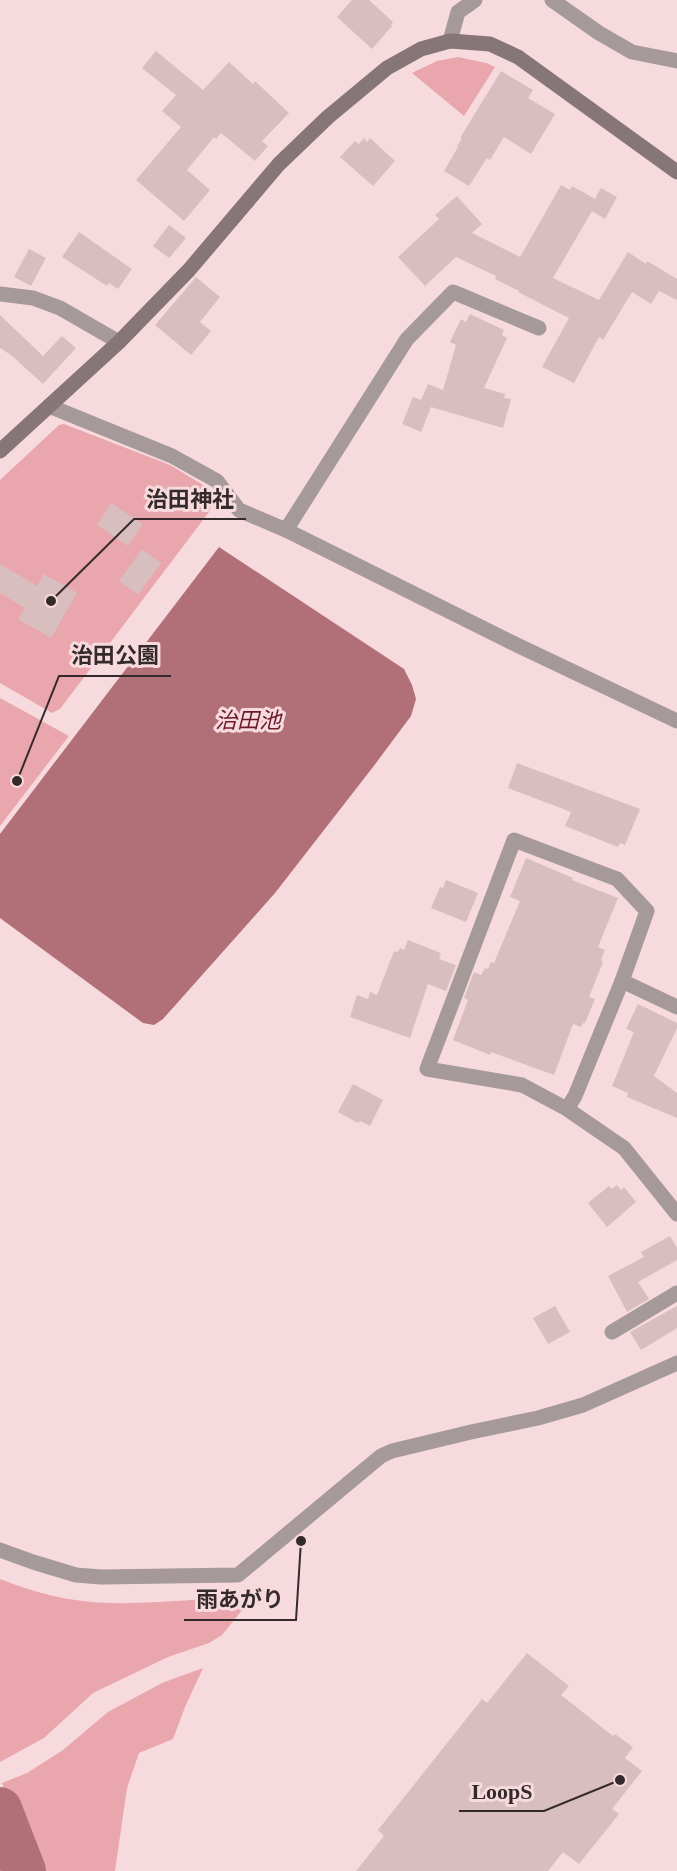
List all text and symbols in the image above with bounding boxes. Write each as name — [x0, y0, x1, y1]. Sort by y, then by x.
callout: 治田神社 — [134, 479, 246, 519]
text: 治田神社 — [146, 487, 234, 512]
callout: 治田公園 — [59, 636, 171, 676]
text: 治田公園 — [71, 643, 159, 668]
water label: 治田池 — [215, 708, 283, 733]
callout: 雨あがり — [184, 1580, 296, 1620]
text: 雨あがり — [196, 1587, 284, 1612]
callout: LoopS — [459, 1771, 544, 1811]
text: LoopS — [471, 1779, 533, 1804]

